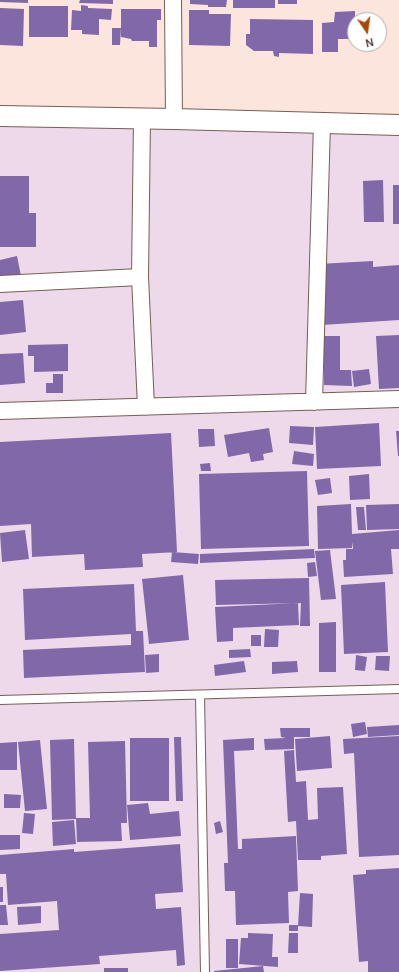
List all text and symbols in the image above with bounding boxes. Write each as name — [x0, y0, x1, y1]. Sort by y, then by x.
north arrow — [347, 12, 387, 52]
text: N — [364, 35, 375, 51]

